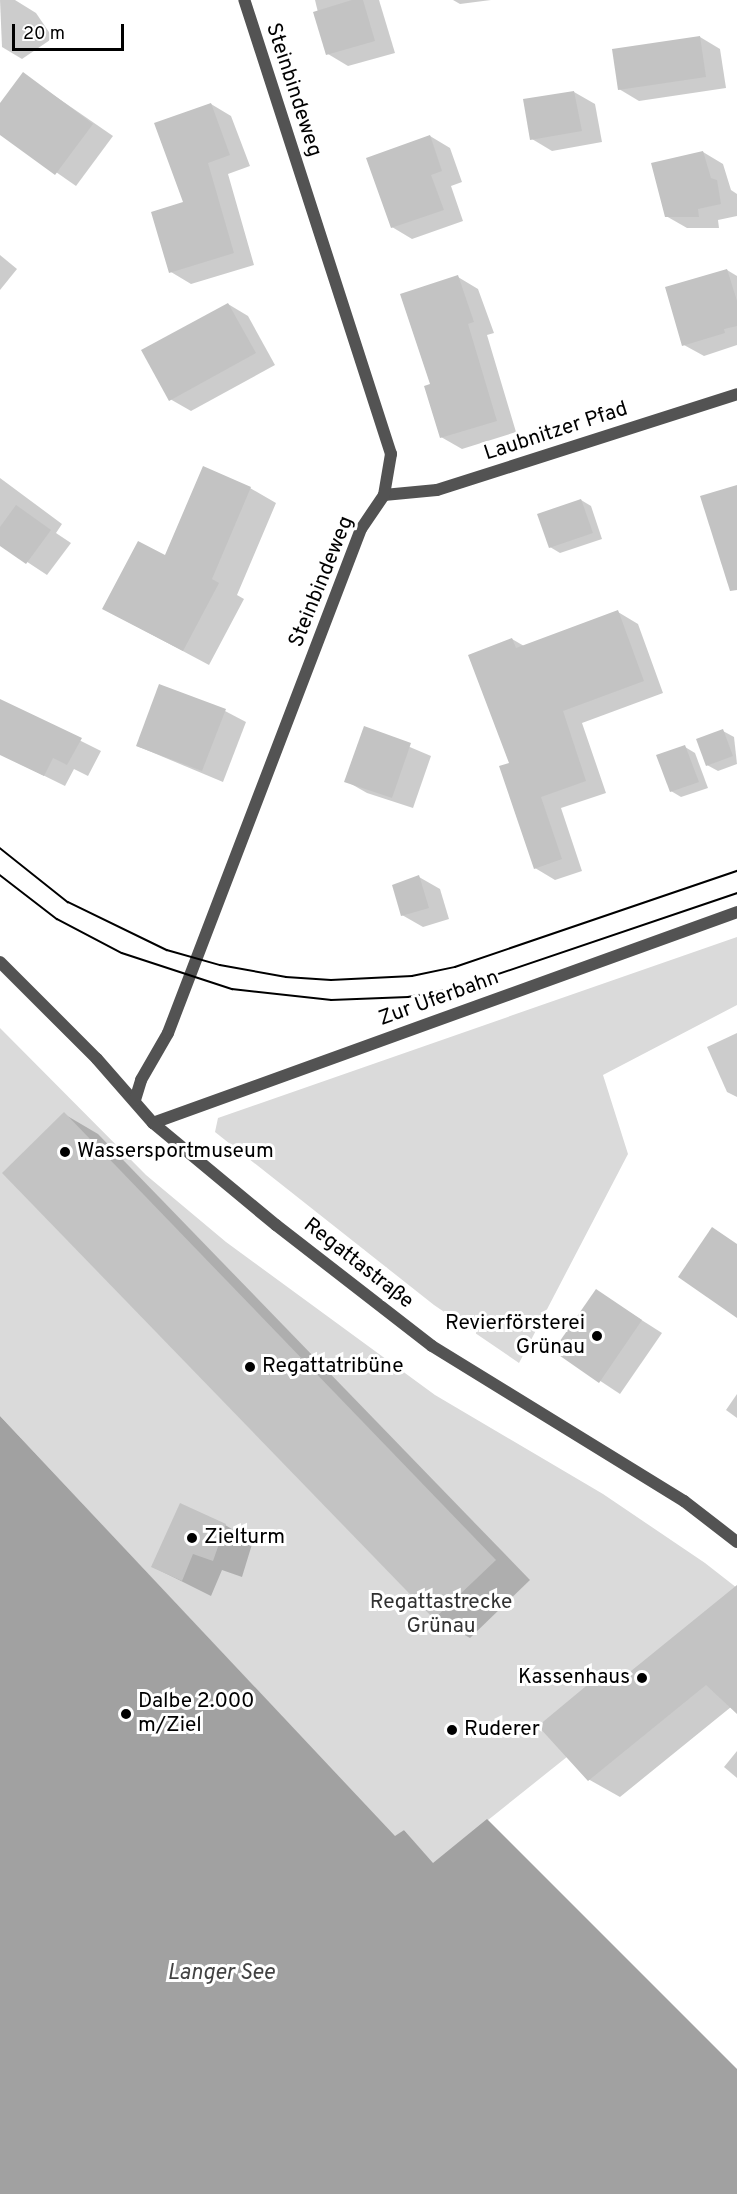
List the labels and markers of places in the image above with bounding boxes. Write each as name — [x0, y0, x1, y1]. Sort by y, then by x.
place label: Wassersportmuseum — [77, 1139, 274, 1165]
marker: Wassersportmuseum — [58, 1145, 72, 1159]
place label: Revierförsterei Grünau — [445, 1311, 585, 1361]
marker: Revierförsterei Grünau — [590, 1329, 604, 1343]
place label: Regattatribüne — [262, 1354, 403, 1380]
marker: Regattatribüne — [243, 1360, 257, 1374]
place label: Zielturm — [204, 1525, 285, 1551]
marker: Zielturm — [185, 1531, 199, 1545]
place label: Kassenhaus — [518, 1665, 630, 1691]
marker: Kassenhaus — [635, 1671, 649, 1685]
place label: Dalbe 2.000 m/Ziel — [138, 1689, 255, 1739]
marker: Dalbe 2.000 m/Ziel — [119, 1707, 133, 1721]
place label: Ruderer — [464, 1717, 540, 1743]
marker: Ruderer — [445, 1723, 459, 1737]

